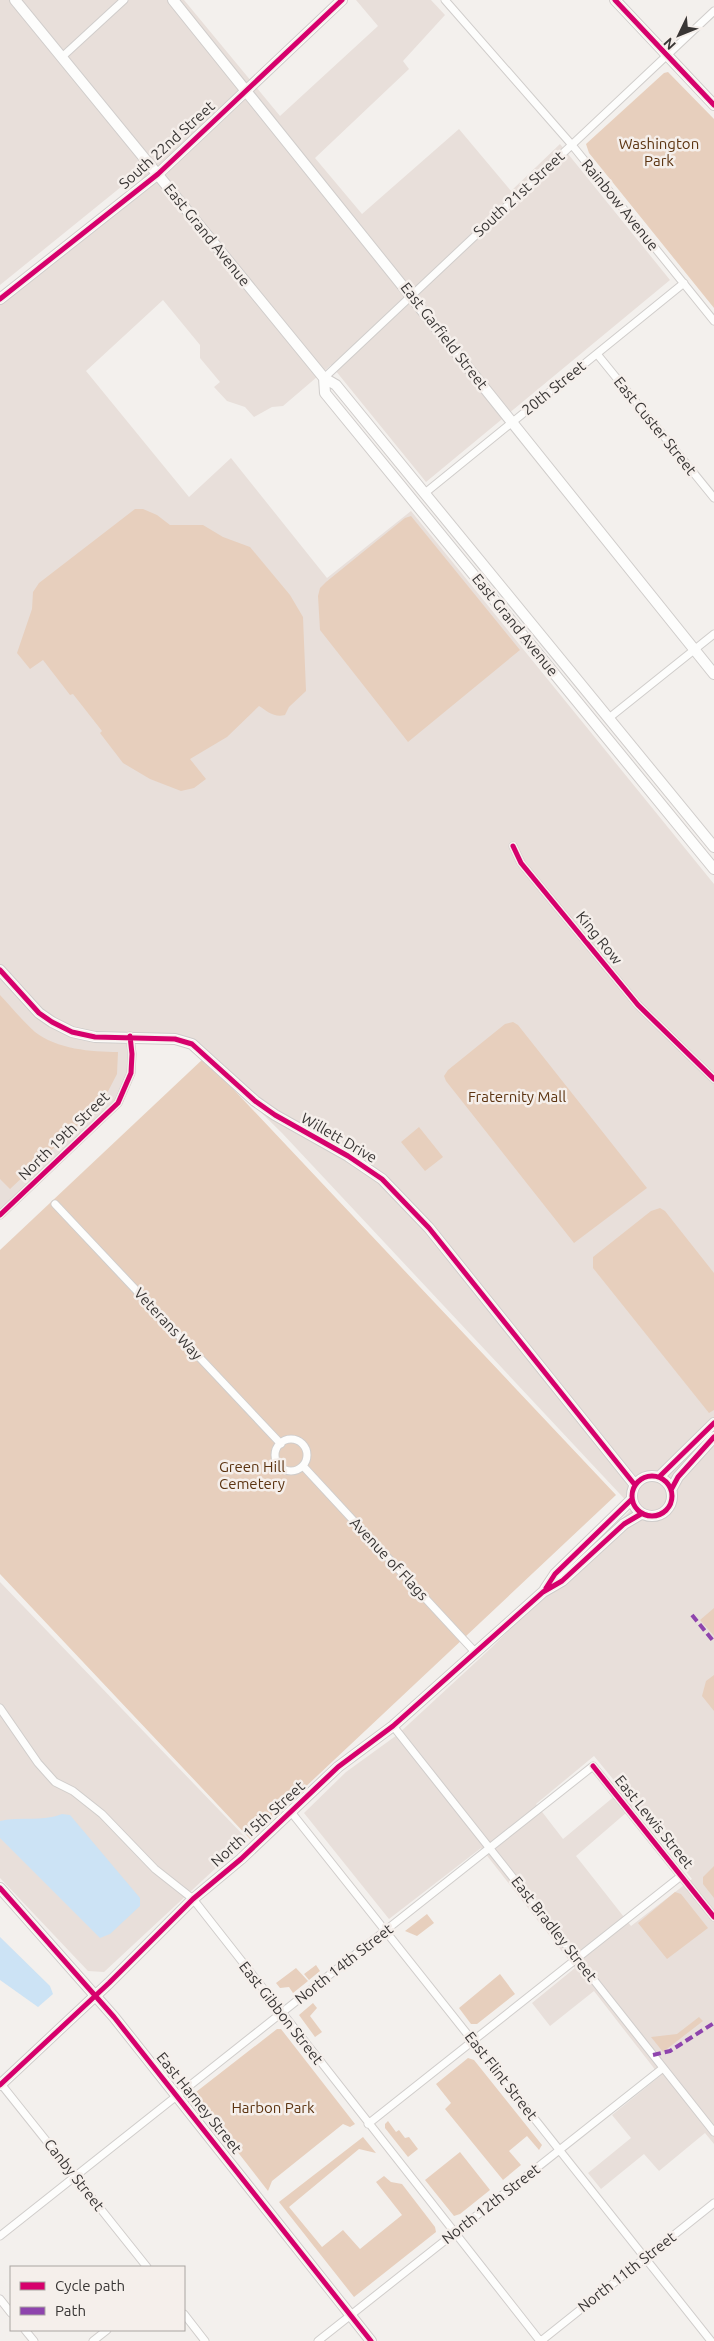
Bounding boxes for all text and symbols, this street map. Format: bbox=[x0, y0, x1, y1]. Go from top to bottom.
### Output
north arrow bbox=[654, 10, 704, 60]
text: N bbox=[660, 35, 679, 53]
street label: South 22nd Street bbox=[115, 97, 218, 192]
park label: Washington Park bbox=[619, 135, 699, 169]
street label: South 21st Street bbox=[470, 147, 568, 240]
street label: Rainbow Avenue bbox=[578, 156, 662, 254]
street label: East Grand Avenue bbox=[161, 180, 254, 289]
street label: East Garfield Street bbox=[397, 279, 491, 393]
street label: 20th Street bbox=[519, 357, 589, 418]
street label: East Custer Street bbox=[611, 373, 700, 478]
street label: East Grand Avenue bbox=[469, 570, 562, 679]
street label: King Row bbox=[573, 908, 626, 968]
street label: North 19th Street bbox=[15, 1088, 113, 1183]
park label: Fraternity Mall bbox=[468, 1088, 566, 1105]
street label: Willett Drive bbox=[298, 1109, 380, 1166]
street label: Veterans Way bbox=[131, 1284, 206, 1363]
park label: Green Hill Cemetery bbox=[219, 1458, 285, 1492]
street label: Avenue of Flags bbox=[347, 1514, 432, 1603]
street label: East Lewis Street bbox=[612, 1772, 697, 1872]
street label: North 15th Street bbox=[207, 1777, 308, 1870]
street label: East Bradley Street bbox=[508, 1873, 601, 1985]
street label: North 14th Street bbox=[291, 1920, 396, 2007]
street label: East Gibbon Street bbox=[236, 1958, 327, 2068]
street label: East Flint Street bbox=[462, 2028, 541, 2123]
street label: East Harney Street bbox=[153, 2049, 245, 2157]
park label: Harbon Park bbox=[231, 2099, 315, 2116]
street label: Canby Street bbox=[41, 2135, 108, 2214]
street label: North 12th Street bbox=[438, 2160, 543, 2247]
street label: North 11th Street bbox=[574, 2228, 679, 2315]
legend bbox=[10, 2266, 185, 2331]
text: Cycle path bbox=[55, 2277, 125, 2294]
text: Path bbox=[55, 2302, 86, 2319]

